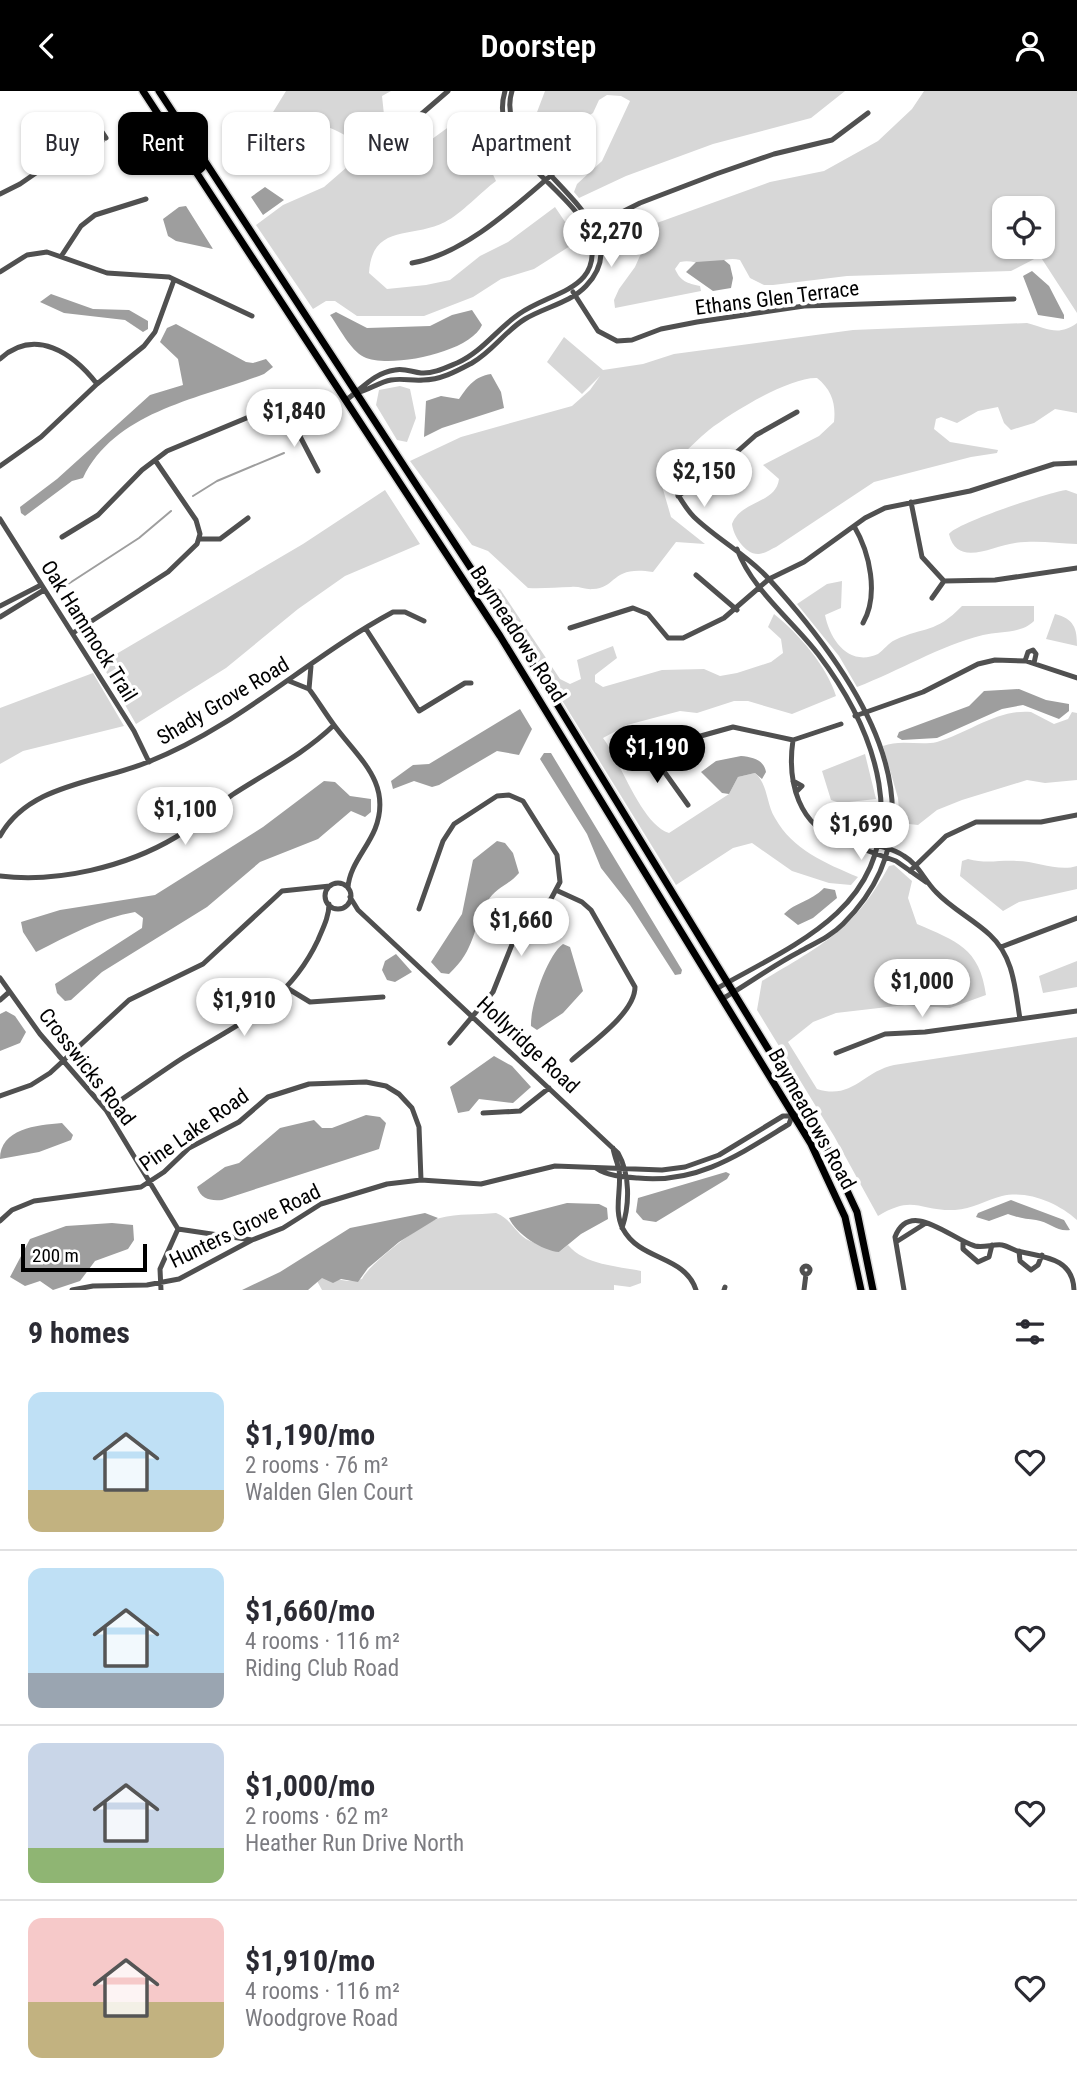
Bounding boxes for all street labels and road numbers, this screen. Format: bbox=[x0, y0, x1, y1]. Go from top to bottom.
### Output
street label: Ethans Glen Terrace bbox=[694, 276, 860, 320]
street label: Oak Hammock Trail bbox=[36, 556, 142, 706]
street label: Baymeadows Road bbox=[465, 562, 571, 706]
street label: Shady Grove Road bbox=[153, 652, 293, 750]
street label: Hollyridge Road bbox=[472, 992, 584, 1098]
street label: Crosswicks Road bbox=[34, 1004, 140, 1130]
street label: Baymeadows Road bbox=[763, 1045, 861, 1193]
street label: Pine Lake Road bbox=[135, 1084, 253, 1176]
street label: Hunters Grove Road bbox=[166, 1179, 324, 1273]

